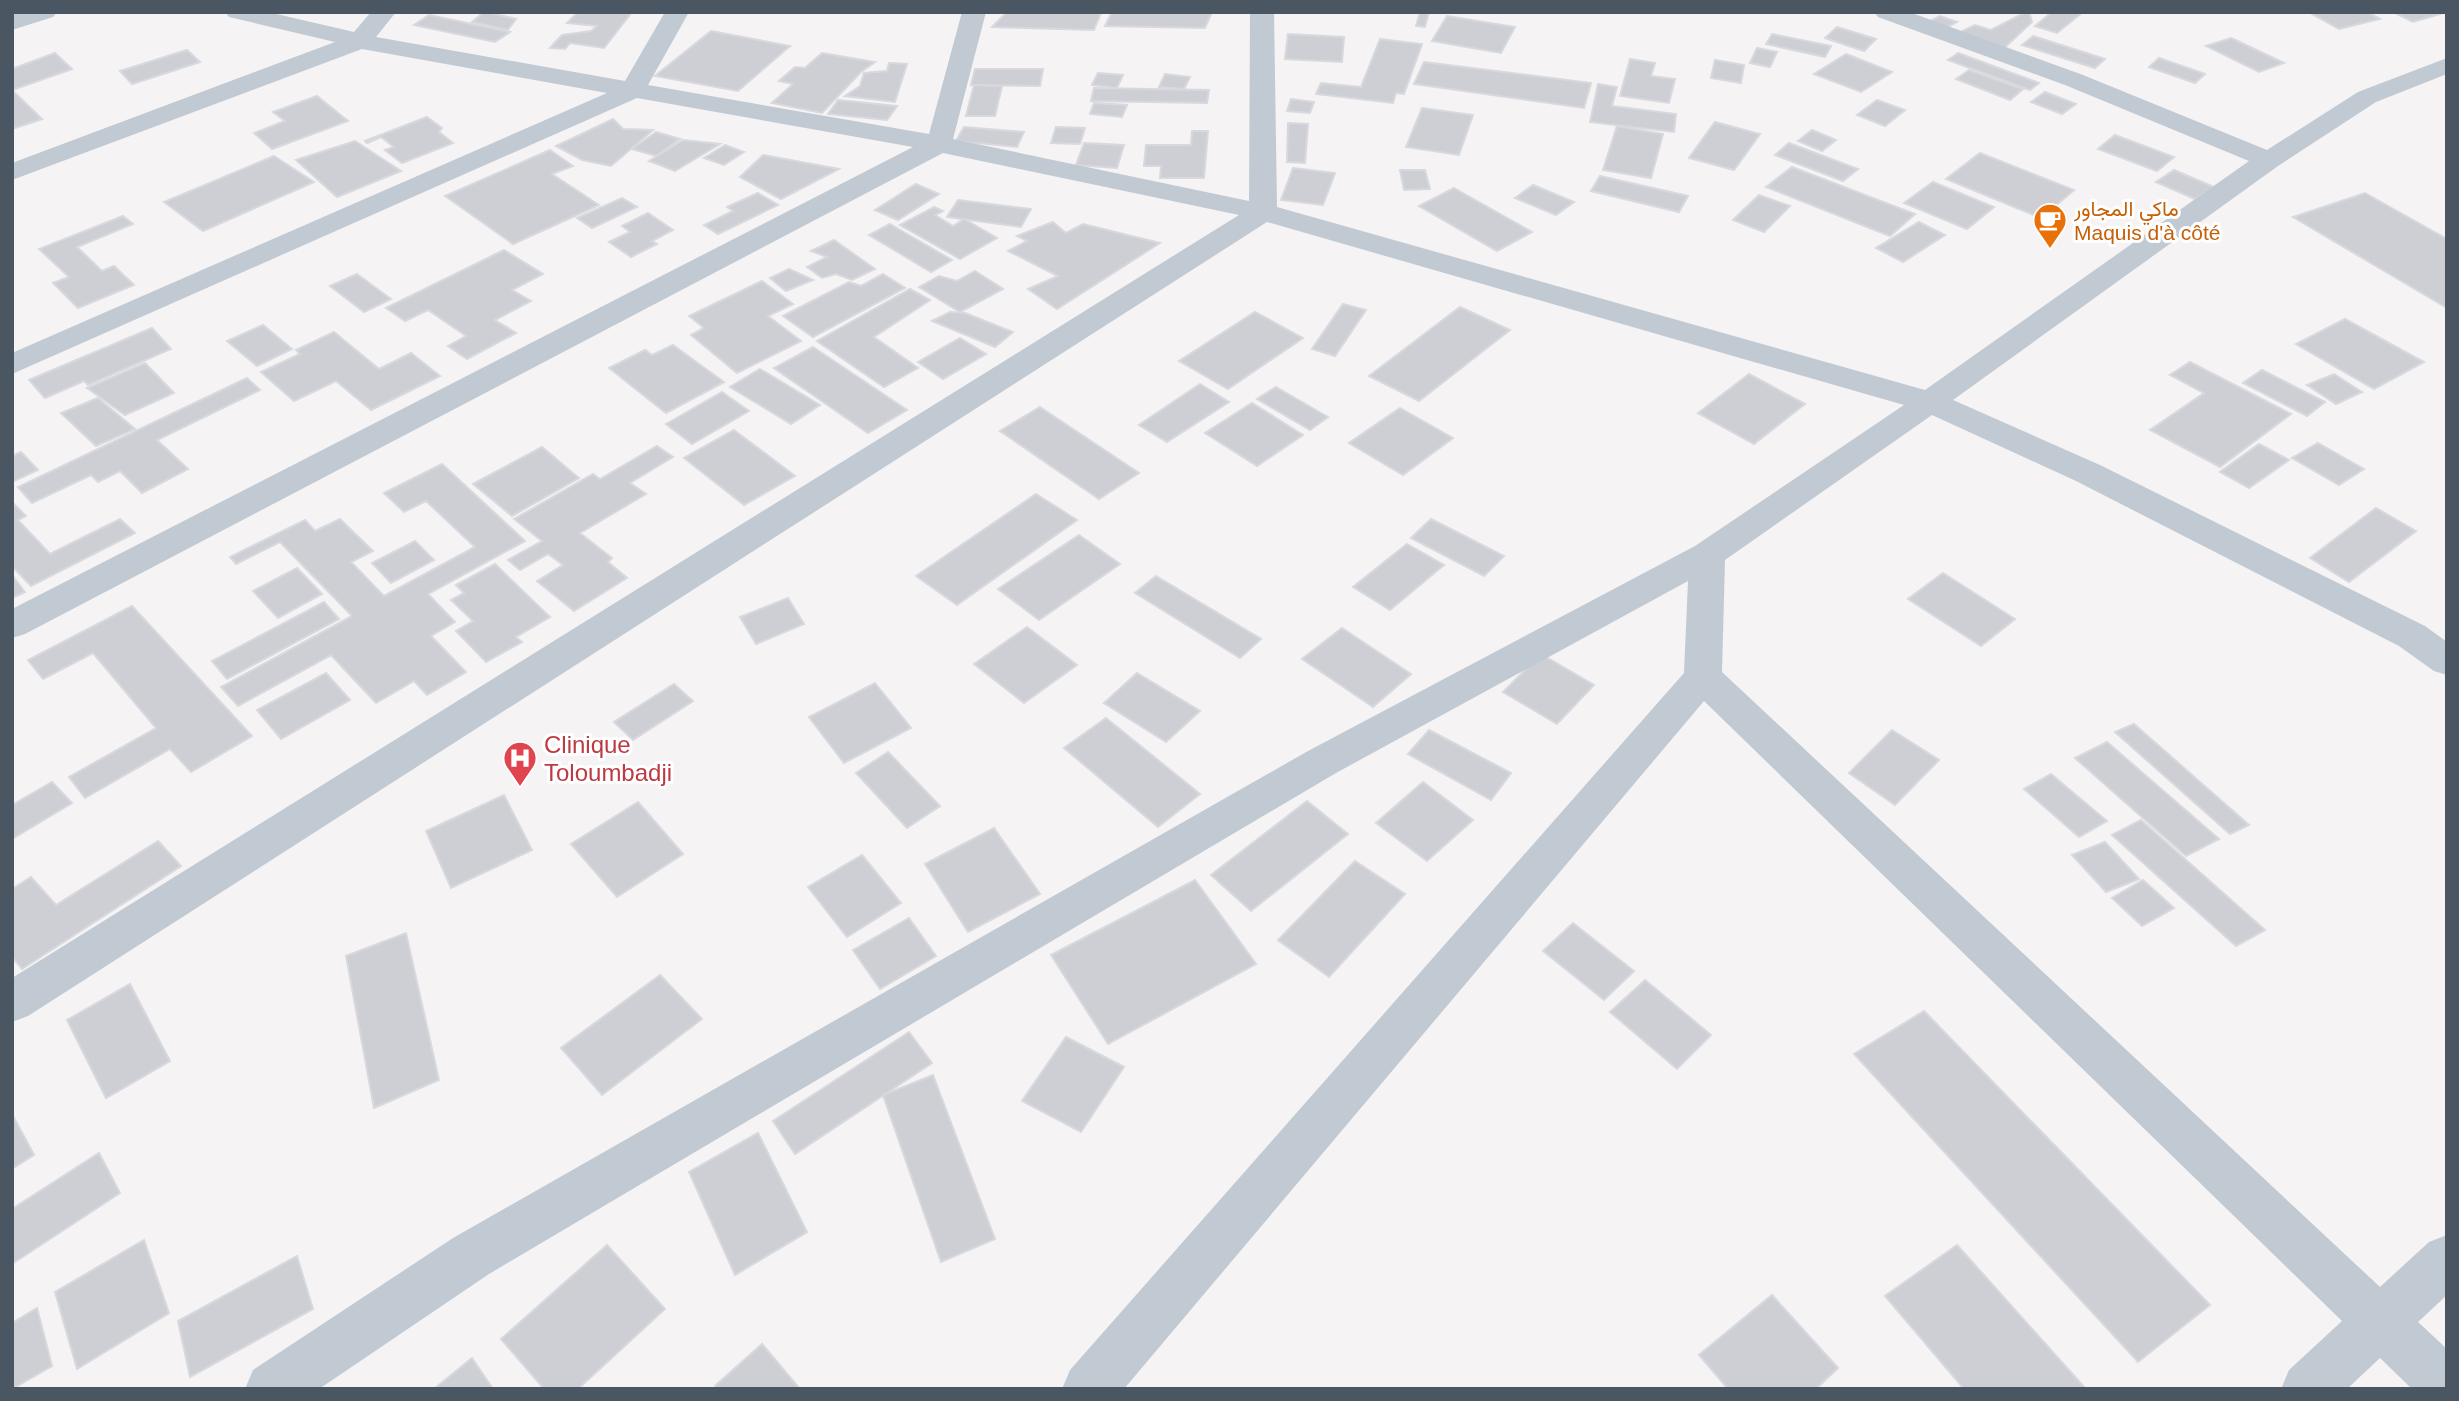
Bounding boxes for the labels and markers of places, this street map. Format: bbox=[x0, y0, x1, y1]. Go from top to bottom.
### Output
place label: ماكي المجاور Maquis d'à côté bbox=[2073, 197, 2220, 244]
cafe icon: ماكي المجاور Maquis d'à côté bbox=[2031, 201, 2069, 250]
place label: Clinique Toloumbadji bbox=[544, 731, 672, 786]
hospital icon: Clinique Toloumbadji bbox=[501, 739, 539, 788]

